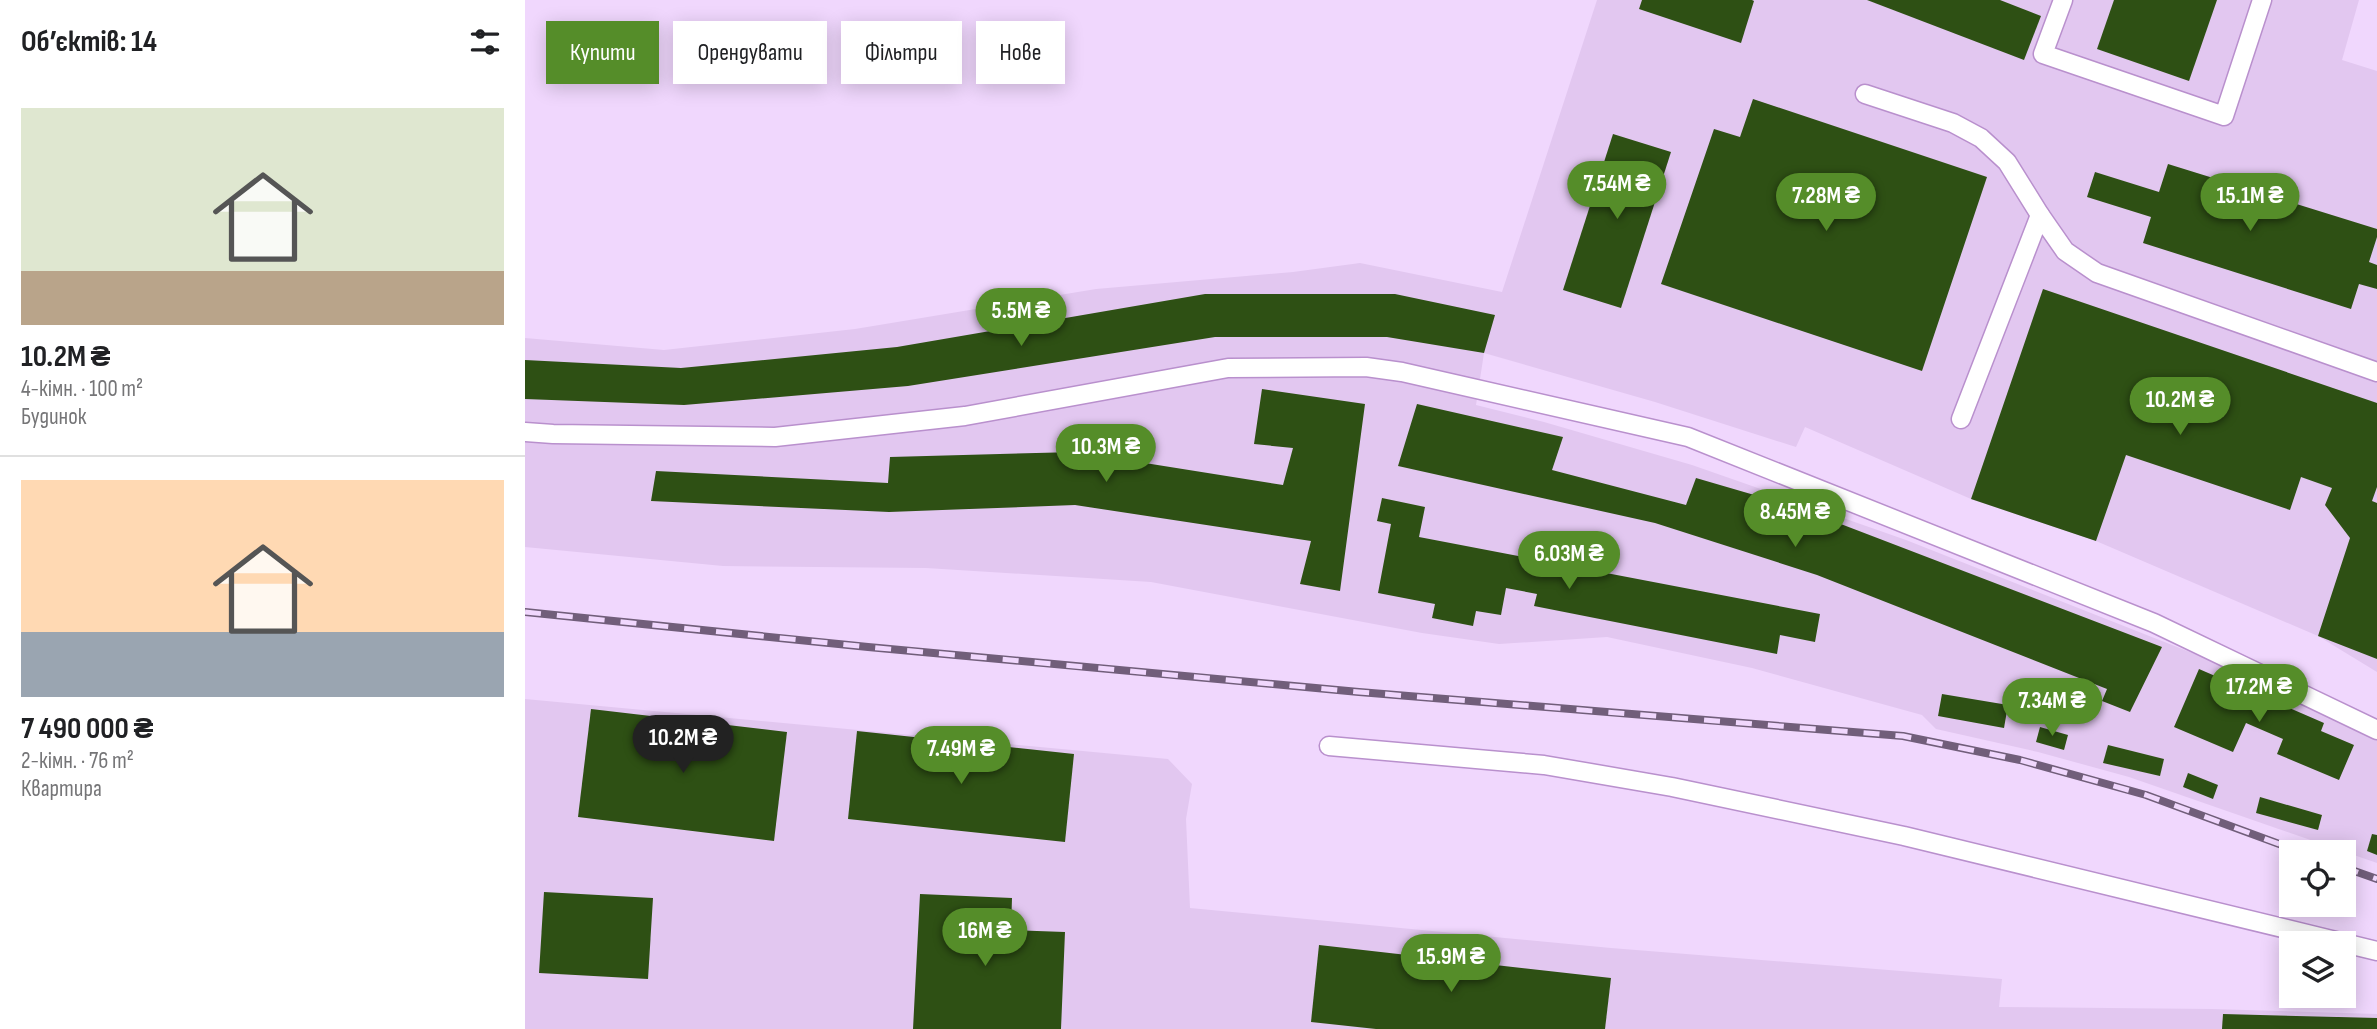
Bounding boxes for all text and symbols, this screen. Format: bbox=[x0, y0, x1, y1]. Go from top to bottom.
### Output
chip: Купити bbox=[546, 21, 659, 84]
chip: Орендувати bbox=[673, 21, 827, 84]
chip: Фільтри bbox=[841, 21, 962, 84]
chip: Нове bbox=[976, 21, 1065, 84]
icon: filters bbox=[466, 23, 504, 61]
text: Об’єктів: 14 bbox=[21, 24, 157, 60]
icon: home bbox=[200, 154, 326, 280]
pin: 7.54M ₴ bbox=[1552, 162, 1682, 221]
text: 7.54M ₴ bbox=[1583, 170, 1651, 198]
pin: 7.28M ₴ bbox=[1761, 174, 1891, 233]
pin: 15.1M ₴ bbox=[2185, 174, 2315, 233]
text: 7.28M ₴ bbox=[1792, 182, 1860, 210]
text: 15.1M ₴ bbox=[2216, 182, 2284, 210]
pin: 5.5M ₴ bbox=[964, 288, 1078, 348]
text: 5.5M ₴ bbox=[992, 297, 1050, 325]
text: 10.2M ₴ bbox=[21, 339, 111, 375]
text: 4-кімн. · 100 m² bbox=[21, 375, 143, 403]
pin: 10.2M ₴ bbox=[2115, 378, 2245, 437]
text: 10.2M ₴ bbox=[2146, 386, 2214, 414]
text: Будинок bbox=[21, 403, 86, 431]
pin: 10.3M ₴ bbox=[1041, 424, 1171, 484]
text: 10.3M ₴ bbox=[1072, 433, 1140, 461]
pin: 8.45M ₴ bbox=[1730, 490, 1860, 549]
text: 8.45M ₴ bbox=[1760, 498, 1830, 526]
icon: home bbox=[200, 526, 326, 652]
pin: 6.03M ₴ bbox=[1504, 532, 1634, 591]
text: 6.03M ₴ bbox=[1534, 540, 1604, 568]
pin: 17.2M ₴ bbox=[2194, 664, 2324, 724]
text: 17.2M ₴ bbox=[2226, 673, 2292, 701]
pin: 7.34M ₴ bbox=[1987, 678, 2117, 738]
text: 7.34M ₴ bbox=[2018, 687, 2086, 715]
text: 7 490 000 ₴ bbox=[21, 711, 153, 747]
pin: 10.2M ₴ bbox=[618, 716, 748, 775]
text: 10.2M ₴ bbox=[649, 724, 717, 752]
pin: 7.49M ₴ bbox=[896, 726, 1026, 786]
text: 7.49M ₴ bbox=[927, 735, 995, 763]
text: 2-кімн. · 76 m² bbox=[21, 747, 134, 775]
text: Квартира bbox=[21, 775, 102, 803]
map controls bbox=[2279, 840, 2356, 1008]
button: locate bbox=[2279, 840, 2356, 917]
pin: 16M ₴ bbox=[936, 908, 1034, 968]
text: 16M ₴ bbox=[958, 917, 1012, 945]
button: layers bbox=[2279, 931, 2356, 1008]
pin: 15.9M ₴ bbox=[1386, 934, 1516, 994]
text: 15.9M ₴ bbox=[1417, 943, 1485, 971]

